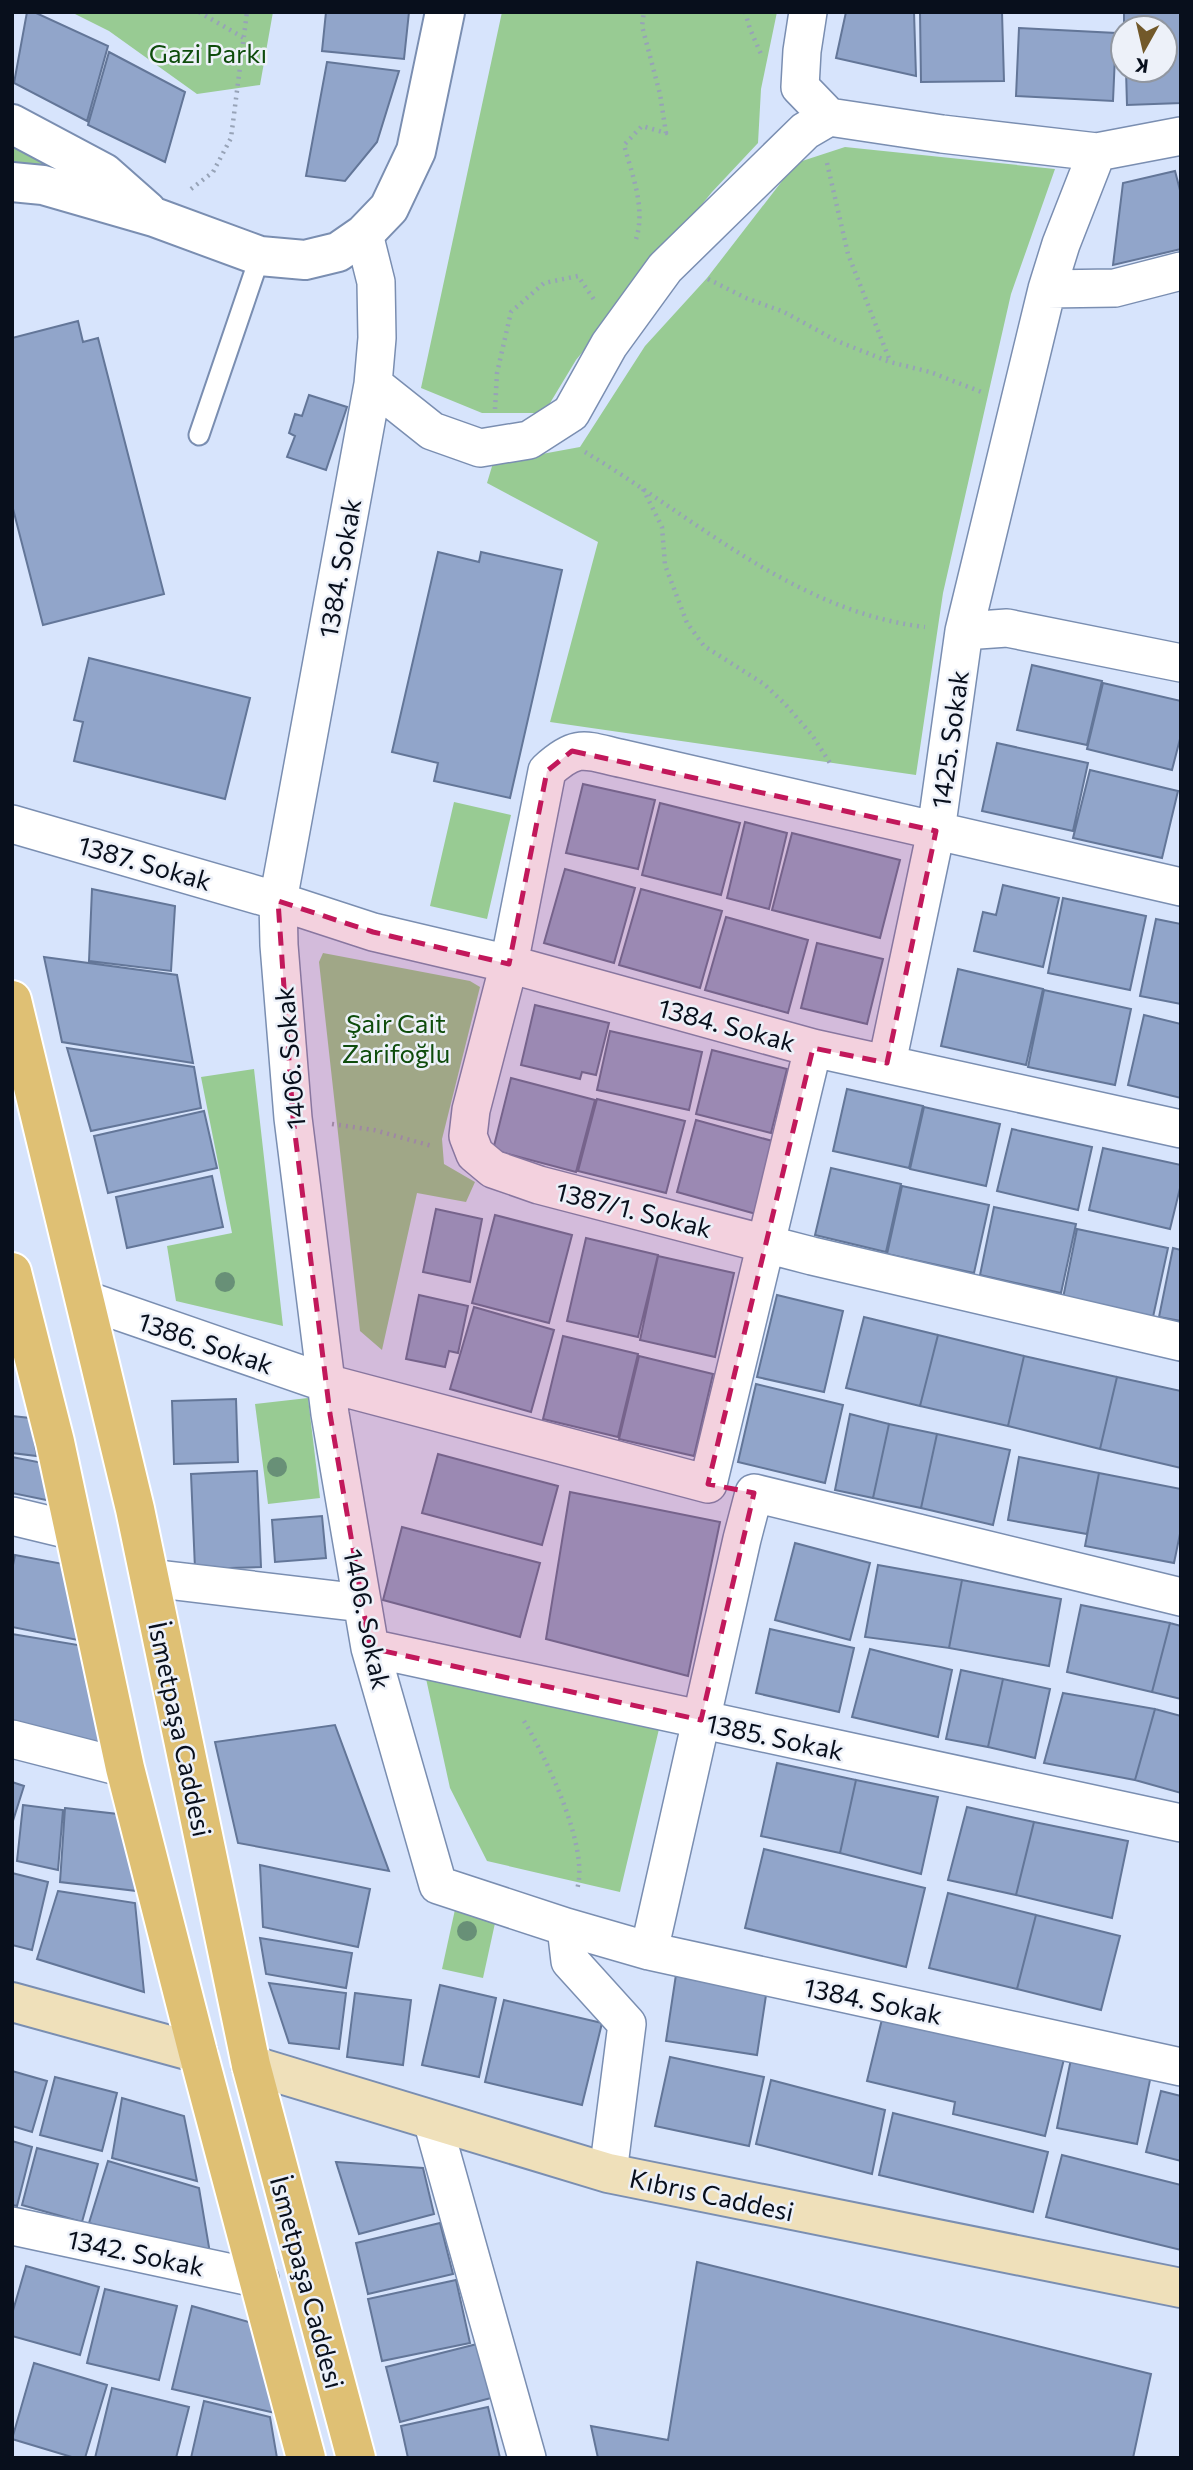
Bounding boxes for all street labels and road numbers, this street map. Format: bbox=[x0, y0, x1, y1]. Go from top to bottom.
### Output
street label: 1384. Sokak bbox=[312, 496, 366, 640]
street label: 1425. Sokak bbox=[924, 668, 974, 810]
street label: 1387. Sokak bbox=[75, 828, 215, 896]
street label: 1406. Sokak bbox=[267, 986, 311, 1130]
street label: 1384. Sokak bbox=[655, 991, 799, 1057]
street label: 1387/1. Sokak bbox=[553, 1175, 715, 1243]
street label: 1386. Sokak bbox=[134, 1304, 278, 1380]
street label: 1406. Sokak bbox=[338, 1546, 398, 1692]
street label: İsmetpaşa Caddesi bbox=[143, 1619, 219, 1839]
street label: 1385. Sokak bbox=[703, 1706, 847, 1766]
street label: 1384. Sokak bbox=[801, 1970, 945, 2030]
street label: Kıbrıs Caddesi bbox=[627, 2161, 797, 2227]
street label: İsmetpaşa Caddesi bbox=[265, 2172, 351, 2392]
street label: 1342. Sokak bbox=[65, 2222, 207, 2282]

